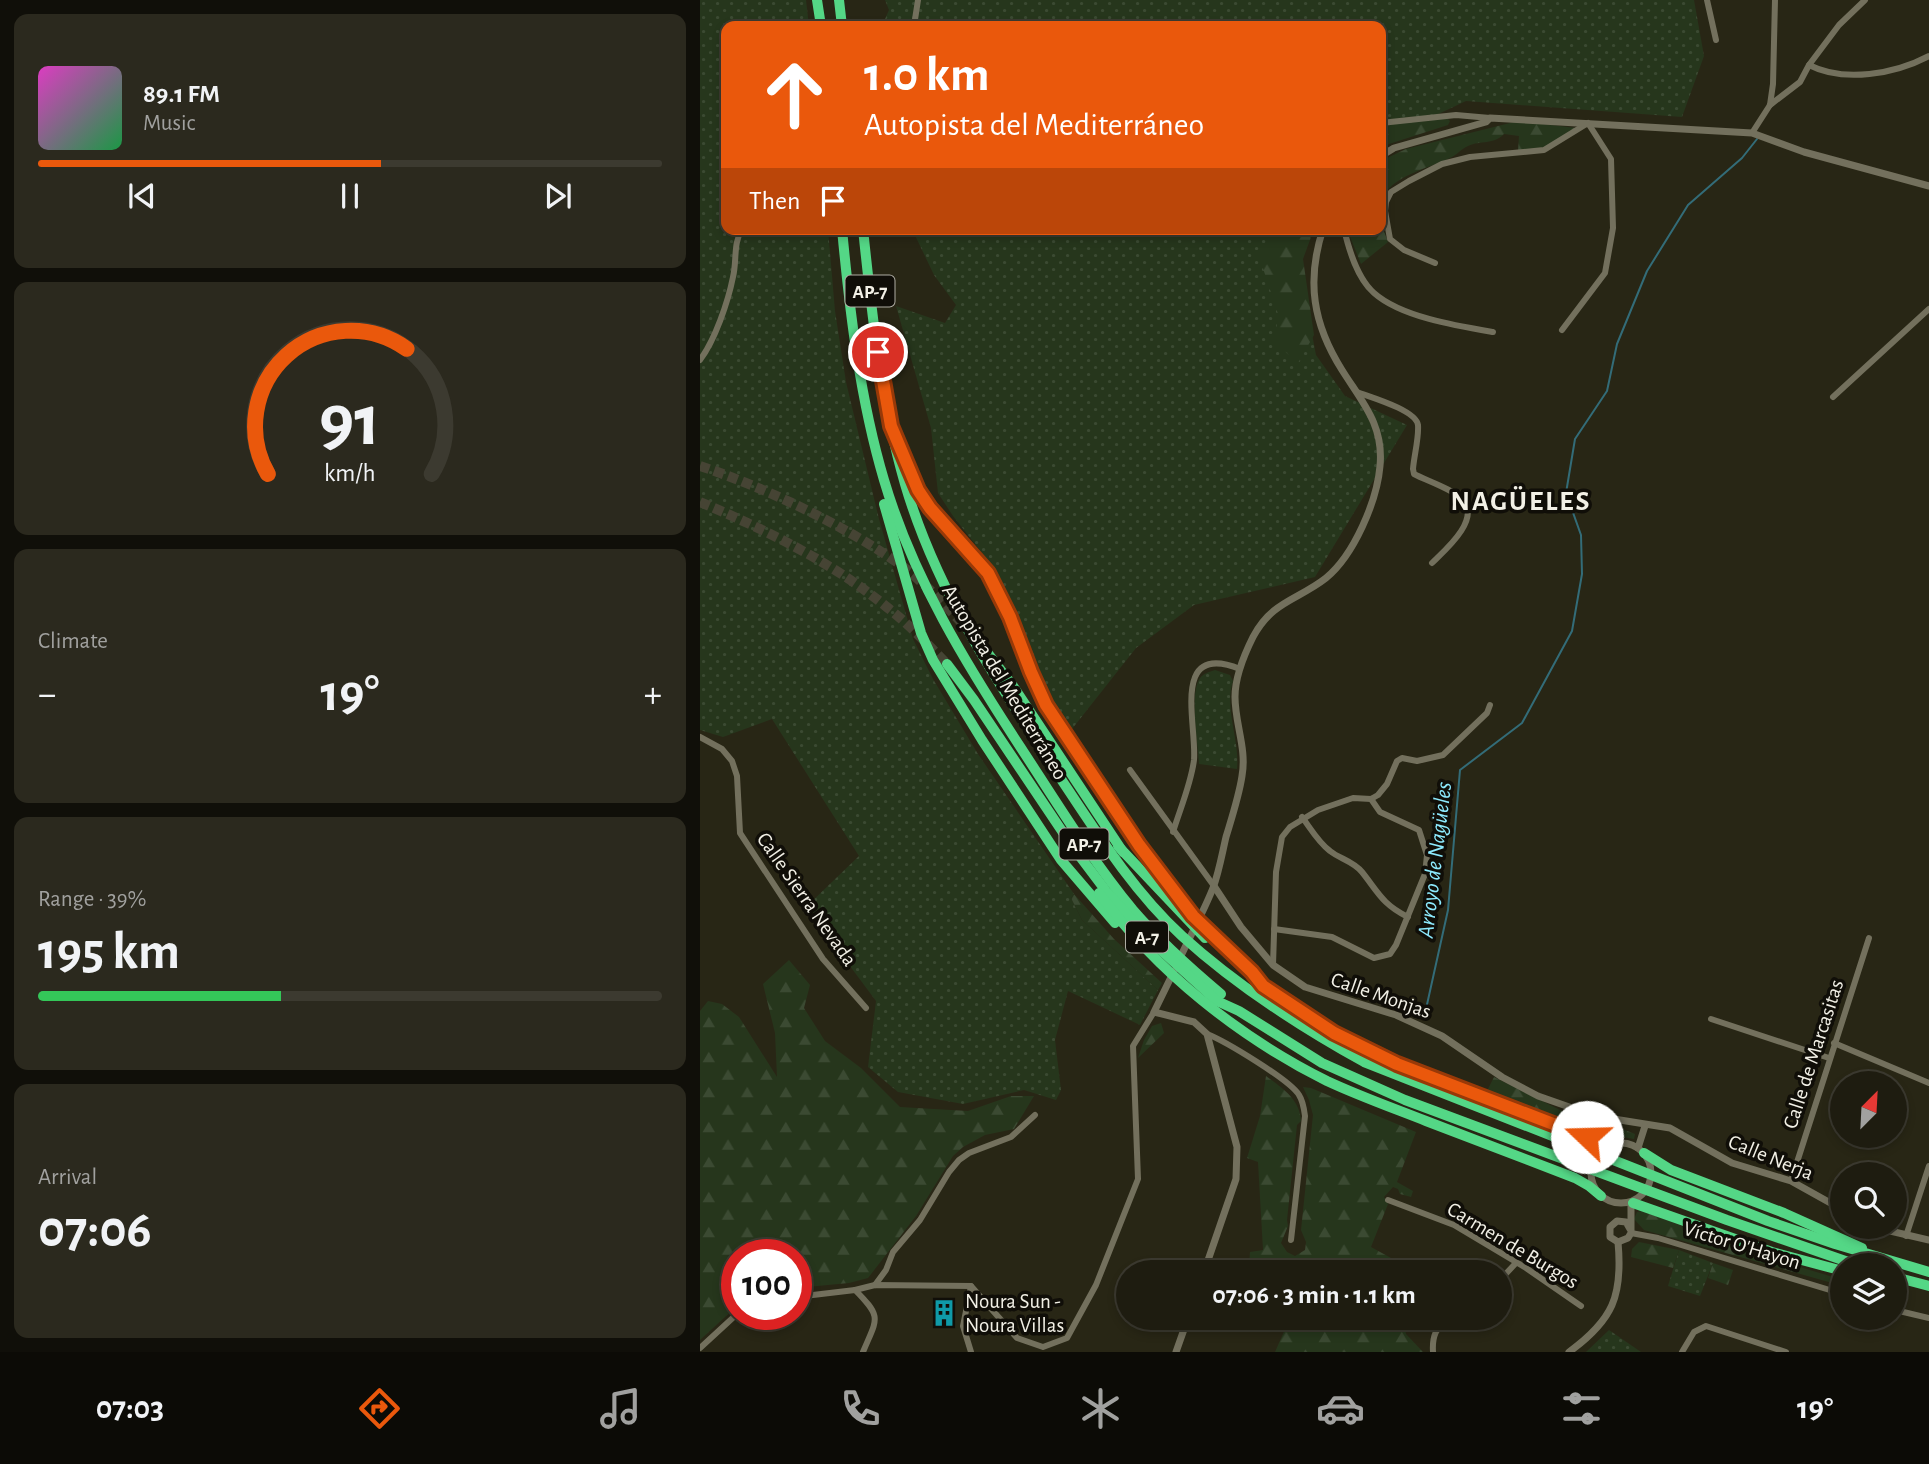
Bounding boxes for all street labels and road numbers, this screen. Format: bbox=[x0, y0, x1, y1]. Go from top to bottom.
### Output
road number: AP-7 bbox=[846, 276, 894, 306]
street label: Autopista del Mediterráneo bbox=[938, 581, 1071, 783]
road number: AP-7 bbox=[1060, 828, 1108, 860]
street label: Calle Sierra Nevada bbox=[753, 829, 861, 970]
road number: A-7 bbox=[1126, 922, 1168, 953]
street label: Calle Monjas bbox=[1328, 969, 1434, 1022]
street label: Calle de Marcasitas bbox=[1779, 977, 1847, 1131]
street label: Calle Nerja bbox=[1725, 1131, 1817, 1184]
street label: Carmen de Burgos bbox=[1444, 1198, 1582, 1293]
street label: Víctor O'Hayon bbox=[1681, 1218, 1803, 1273]

